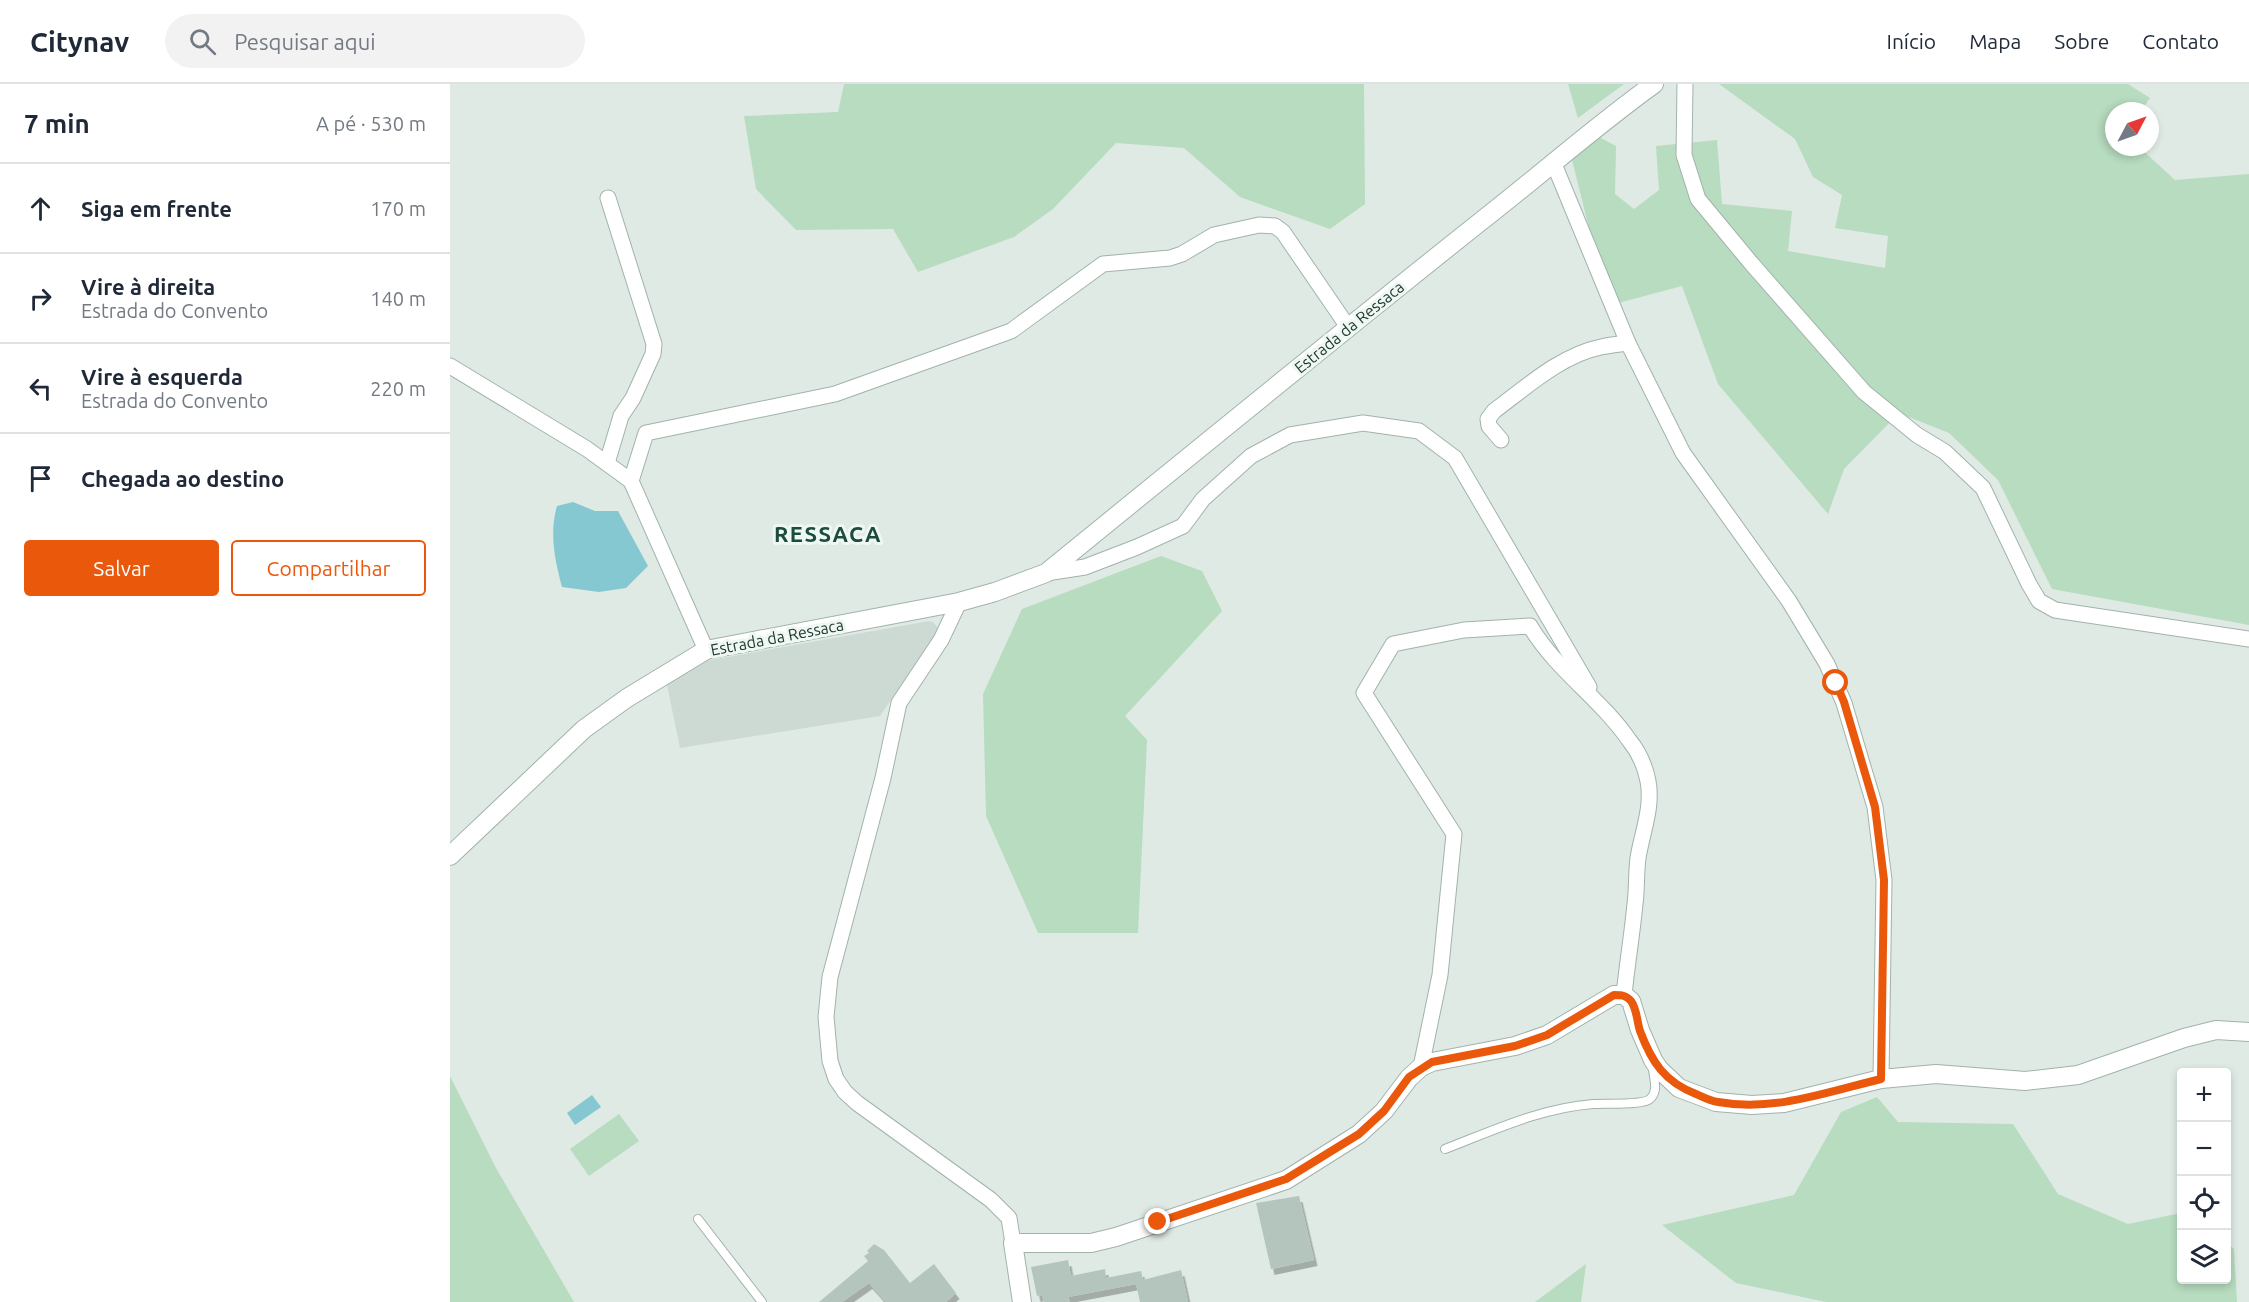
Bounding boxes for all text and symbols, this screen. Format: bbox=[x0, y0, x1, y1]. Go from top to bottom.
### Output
search box bbox=[165, 14, 585, 68]
icon: search bbox=[186, 25, 219, 58]
text: Citynav bbox=[30, 26, 129, 57]
text: Pesquisar aqui bbox=[234, 29, 376, 54]
text: Início bbox=[1887, 29, 1936, 53]
text: Mapa bbox=[1969, 29, 2021, 53]
text: Sobre bbox=[2054, 29, 2109, 53]
text: Contato bbox=[2142, 29, 2219, 53]
north arrow bbox=[2105, 102, 2159, 156]
text: 7 min bbox=[24, 109, 90, 138]
text: A pé · 530 m bbox=[316, 112, 426, 135]
icon: ahead bbox=[24, 192, 57, 225]
text: Siga em frente bbox=[81, 196, 232, 221]
text: 170 m bbox=[370, 197, 426, 220]
text: Vire à direita bbox=[81, 274, 215, 299]
street label: Estrada da Ressaca bbox=[1291, 277, 1407, 377]
icon: right bbox=[24, 282, 57, 315]
text: 140 m bbox=[370, 287, 426, 310]
text: Estrada do Convento bbox=[81, 299, 268, 322]
text: Vire à esquerda bbox=[81, 364, 243, 389]
icon: left bbox=[24, 372, 57, 405]
text: 220 m bbox=[370, 377, 426, 400]
text: Estrada do Convento bbox=[81, 389, 268, 412]
icon: arrive bbox=[24, 462, 57, 495]
text: Chegada ao destino bbox=[81, 466, 284, 491]
district label: RESSACA bbox=[774, 521, 882, 546]
button: Salvar bbox=[24, 540, 219, 596]
button: Compartilhar bbox=[231, 540, 426, 596]
street label: Estrada da Ressaca bbox=[709, 615, 845, 659]
route start bbox=[1822, 669, 1848, 695]
map controls bbox=[2177, 1068, 2231, 1284]
button: + bbox=[2177, 1068, 2231, 1122]
button: − bbox=[2177, 1122, 2231, 1176]
button: locate bbox=[2177, 1176, 2231, 1230]
route end bbox=[1144, 1208, 1170, 1234]
button: layers bbox=[2177, 1230, 2231, 1284]

